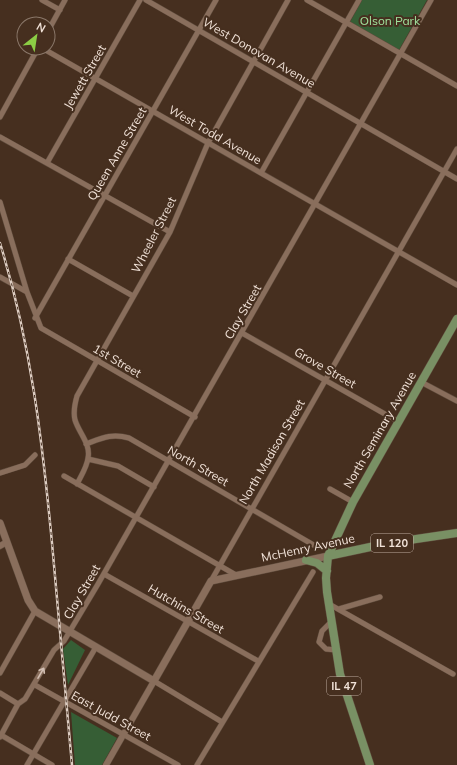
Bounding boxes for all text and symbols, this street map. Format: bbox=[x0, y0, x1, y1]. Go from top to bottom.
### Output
park label: Olson Park bbox=[360, 13, 421, 28]
street label: West Donovan Avenue bbox=[200, 14, 318, 91]
north arrow bbox=[16, 16, 56, 56]
text: N bbox=[34, 19, 48, 35]
street label: Jewett Street bbox=[60, 42, 109, 112]
street label: West Todd Avenue bbox=[166, 102, 264, 167]
street label: Queen Anne Street bbox=[84, 104, 149, 203]
street label: Wheeler Street bbox=[128, 194, 179, 275]
street label: Clay Street bbox=[221, 282, 264, 342]
street label: 1st Street bbox=[90, 341, 144, 380]
street label: Grove Street bbox=[292, 344, 359, 391]
street label: North Seminary Avenue bbox=[340, 369, 419, 491]
street label: North Madison Street bbox=[235, 397, 308, 507]
street label: North Street bbox=[165, 442, 231, 489]
street label: McHenry Avenue bbox=[260, 530, 356, 565]
road number: IL 120 bbox=[371, 534, 413, 552]
street label: Clay Street bbox=[60, 562, 103, 622]
street label: Hutchins Street bbox=[146, 581, 227, 636]
one-way arrow bbox=[38, 667, 46, 679]
road number: IL 47 bbox=[327, 677, 361, 695]
street label: East Judd Street bbox=[69, 687, 154, 744]

